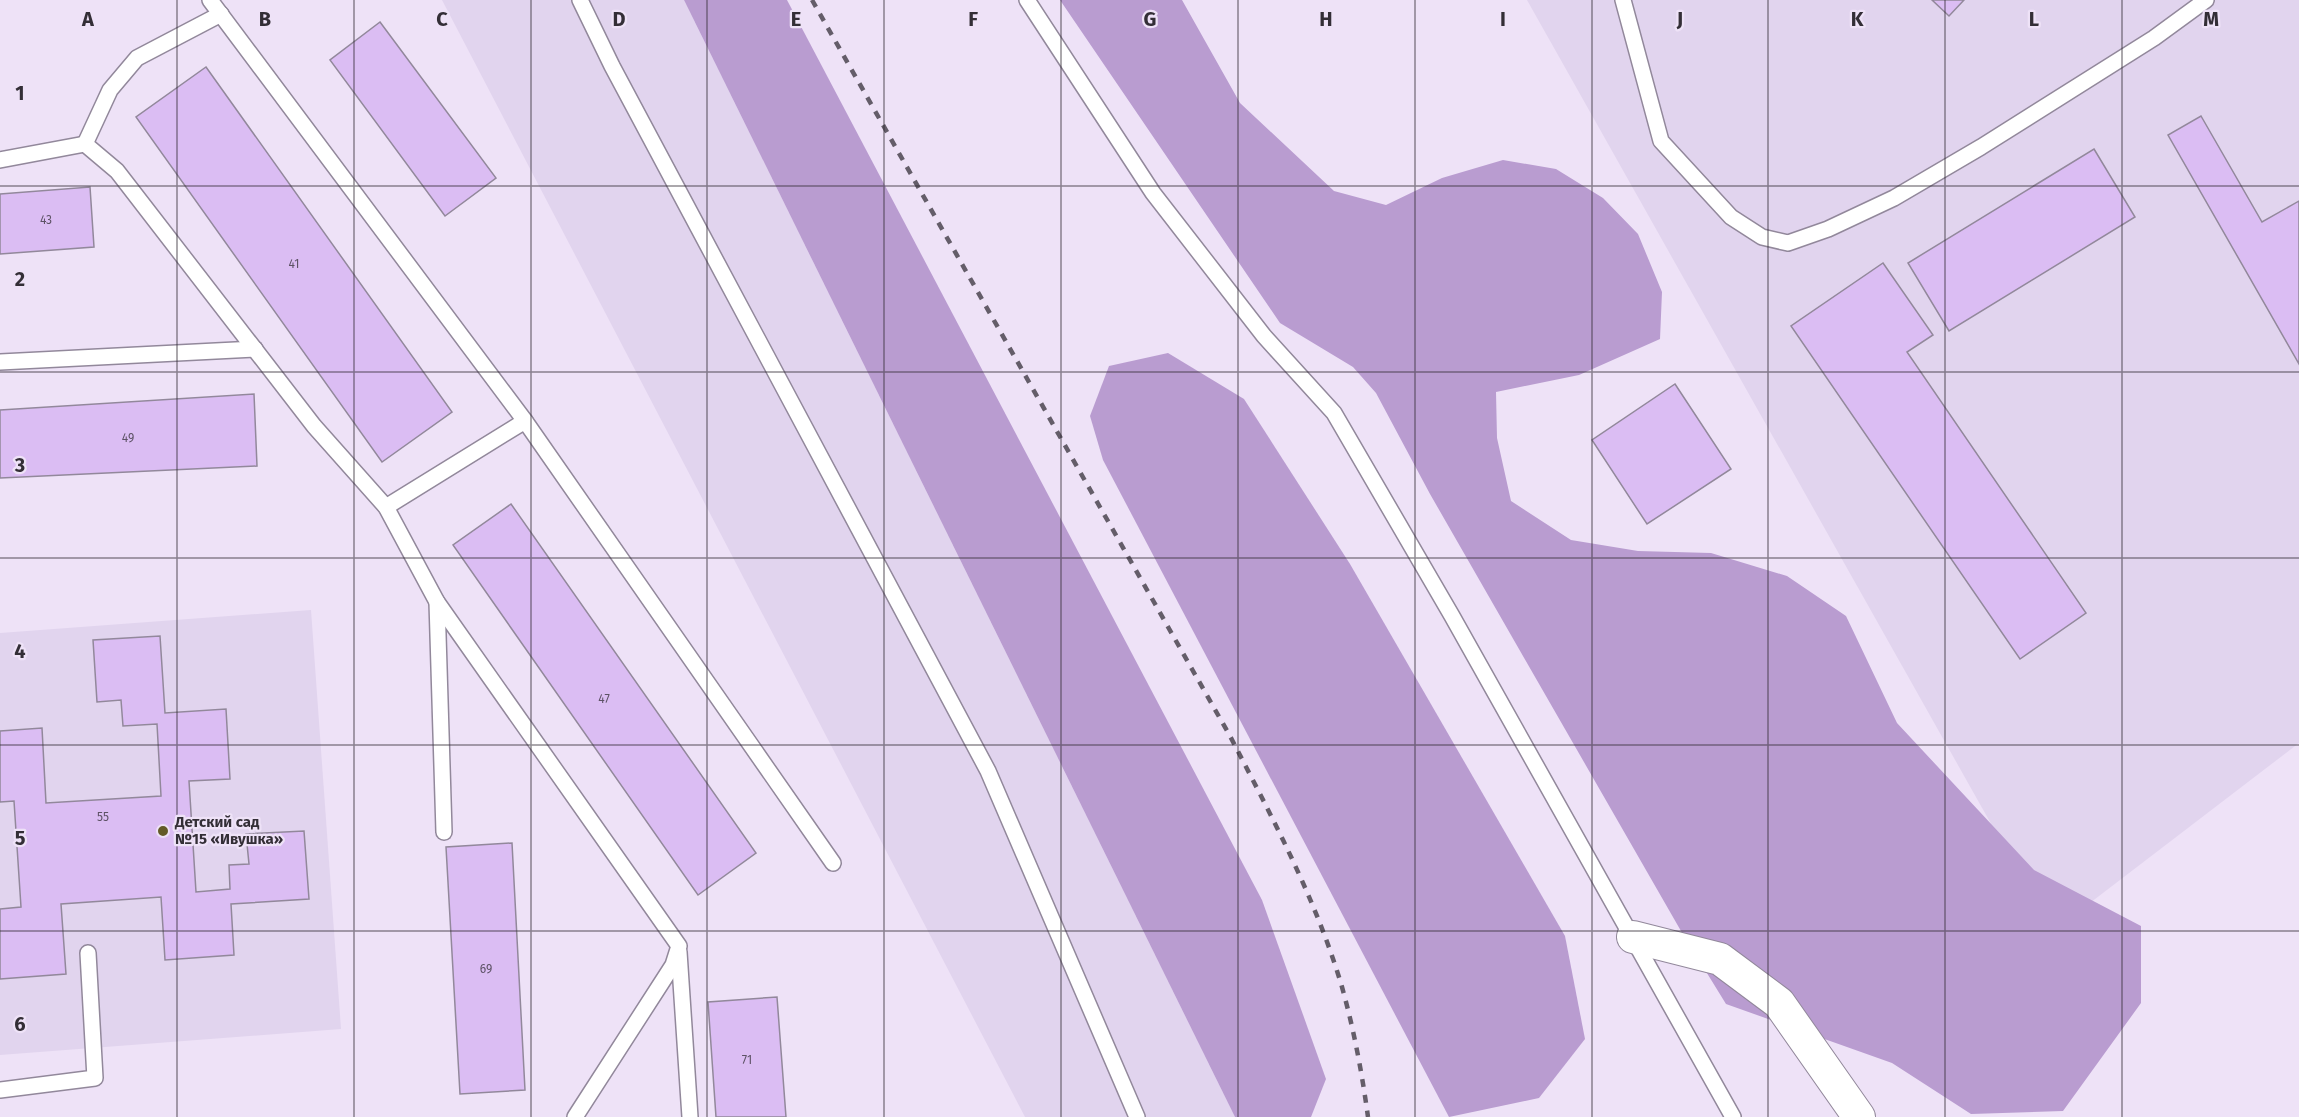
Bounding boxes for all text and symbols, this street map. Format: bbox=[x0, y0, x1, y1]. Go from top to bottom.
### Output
text: A bbox=[81, 7, 95, 31]
text: B bbox=[259, 7, 271, 31]
text: C bbox=[436, 7, 448, 31]
text: D bbox=[612, 7, 626, 31]
text: E bbox=[791, 7, 801, 31]
text: F bbox=[968, 7, 978, 31]
text: G bbox=[1144, 7, 1156, 31]
text: H bbox=[1319, 7, 1333, 31]
text: I bbox=[1500, 7, 1506, 31]
text: J bbox=[1676, 7, 1683, 31]
text: K bbox=[1851, 7, 1864, 31]
text: L bbox=[2029, 7, 2039, 31]
text: M bbox=[2203, 7, 2219, 31]
text: 1 bbox=[15, 81, 25, 105]
house number: 43 bbox=[40, 213, 52, 227]
house number: 41 bbox=[289, 257, 299, 271]
text: 2 bbox=[15, 267, 25, 291]
house number: 49 bbox=[122, 431, 134, 445]
text: 3 bbox=[14, 453, 25, 477]
text: 4 bbox=[14, 639, 26, 663]
house number: 47 bbox=[598, 692, 610, 706]
house number: 55 bbox=[97, 810, 109, 824]
place label: Детский сад №15 «Ивушка» bbox=[174, 813, 283, 848]
marker: Детский сад №15 «Ивушка» bbox=[156, 824, 170, 838]
text: 5 bbox=[15, 826, 26, 850]
house number: 69 bbox=[480, 962, 492, 976]
text: 6 bbox=[14, 1012, 26, 1036]
house number: 71 bbox=[742, 1053, 752, 1067]

